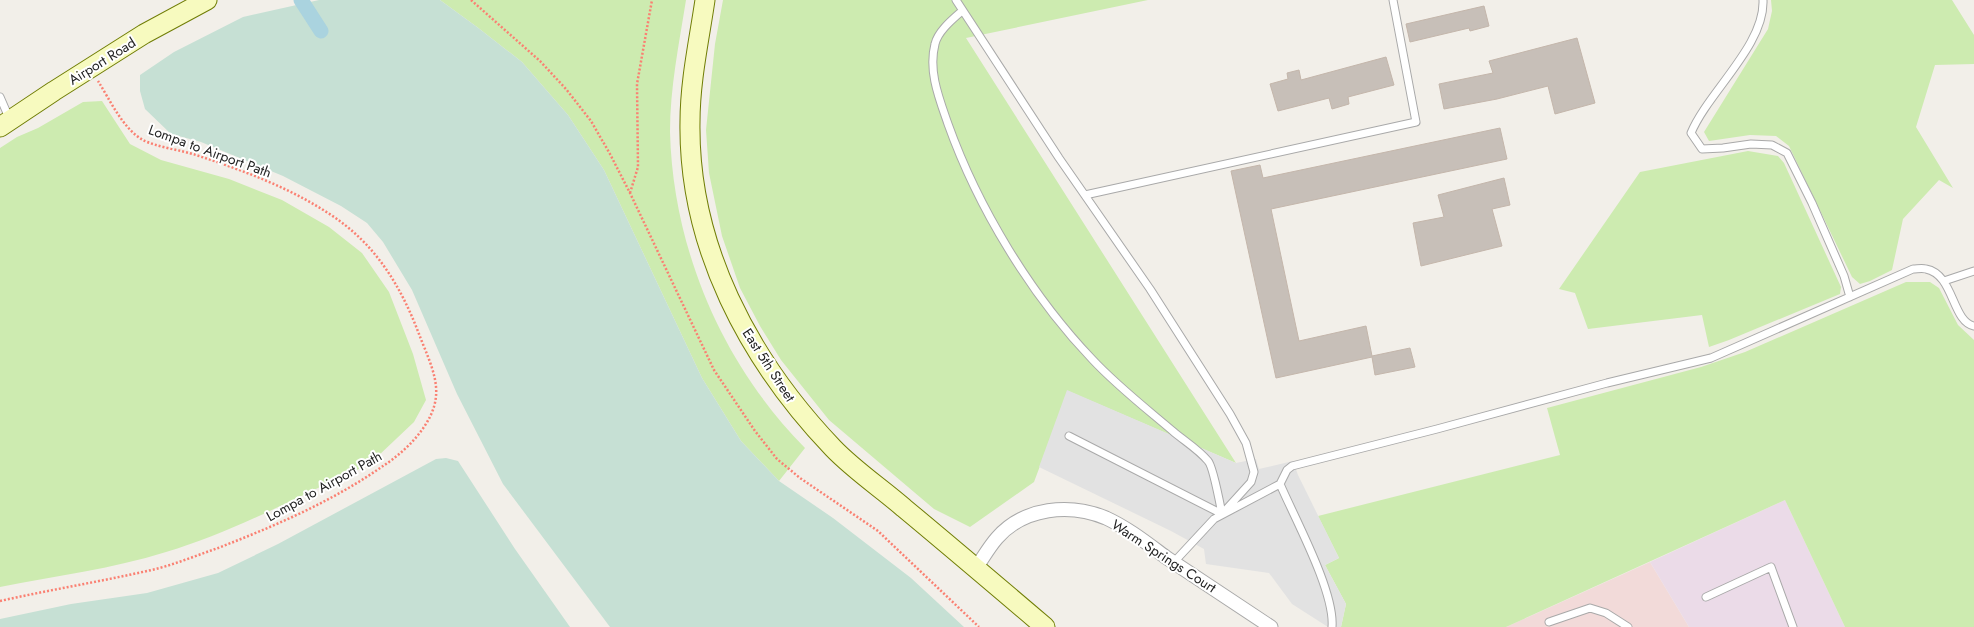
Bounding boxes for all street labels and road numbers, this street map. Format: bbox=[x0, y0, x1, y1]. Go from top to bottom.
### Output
street label: Airport Road bbox=[65, 32, 139, 90]
street label: Lompa to Airport Path bbox=[146, 119, 274, 183]
street label: East 5th Street bbox=[738, 324, 801, 406]
street label: Lompa to Airport Path bbox=[263, 446, 385, 526]
street label: Warm Springs Court bbox=[1108, 515, 1221, 598]

